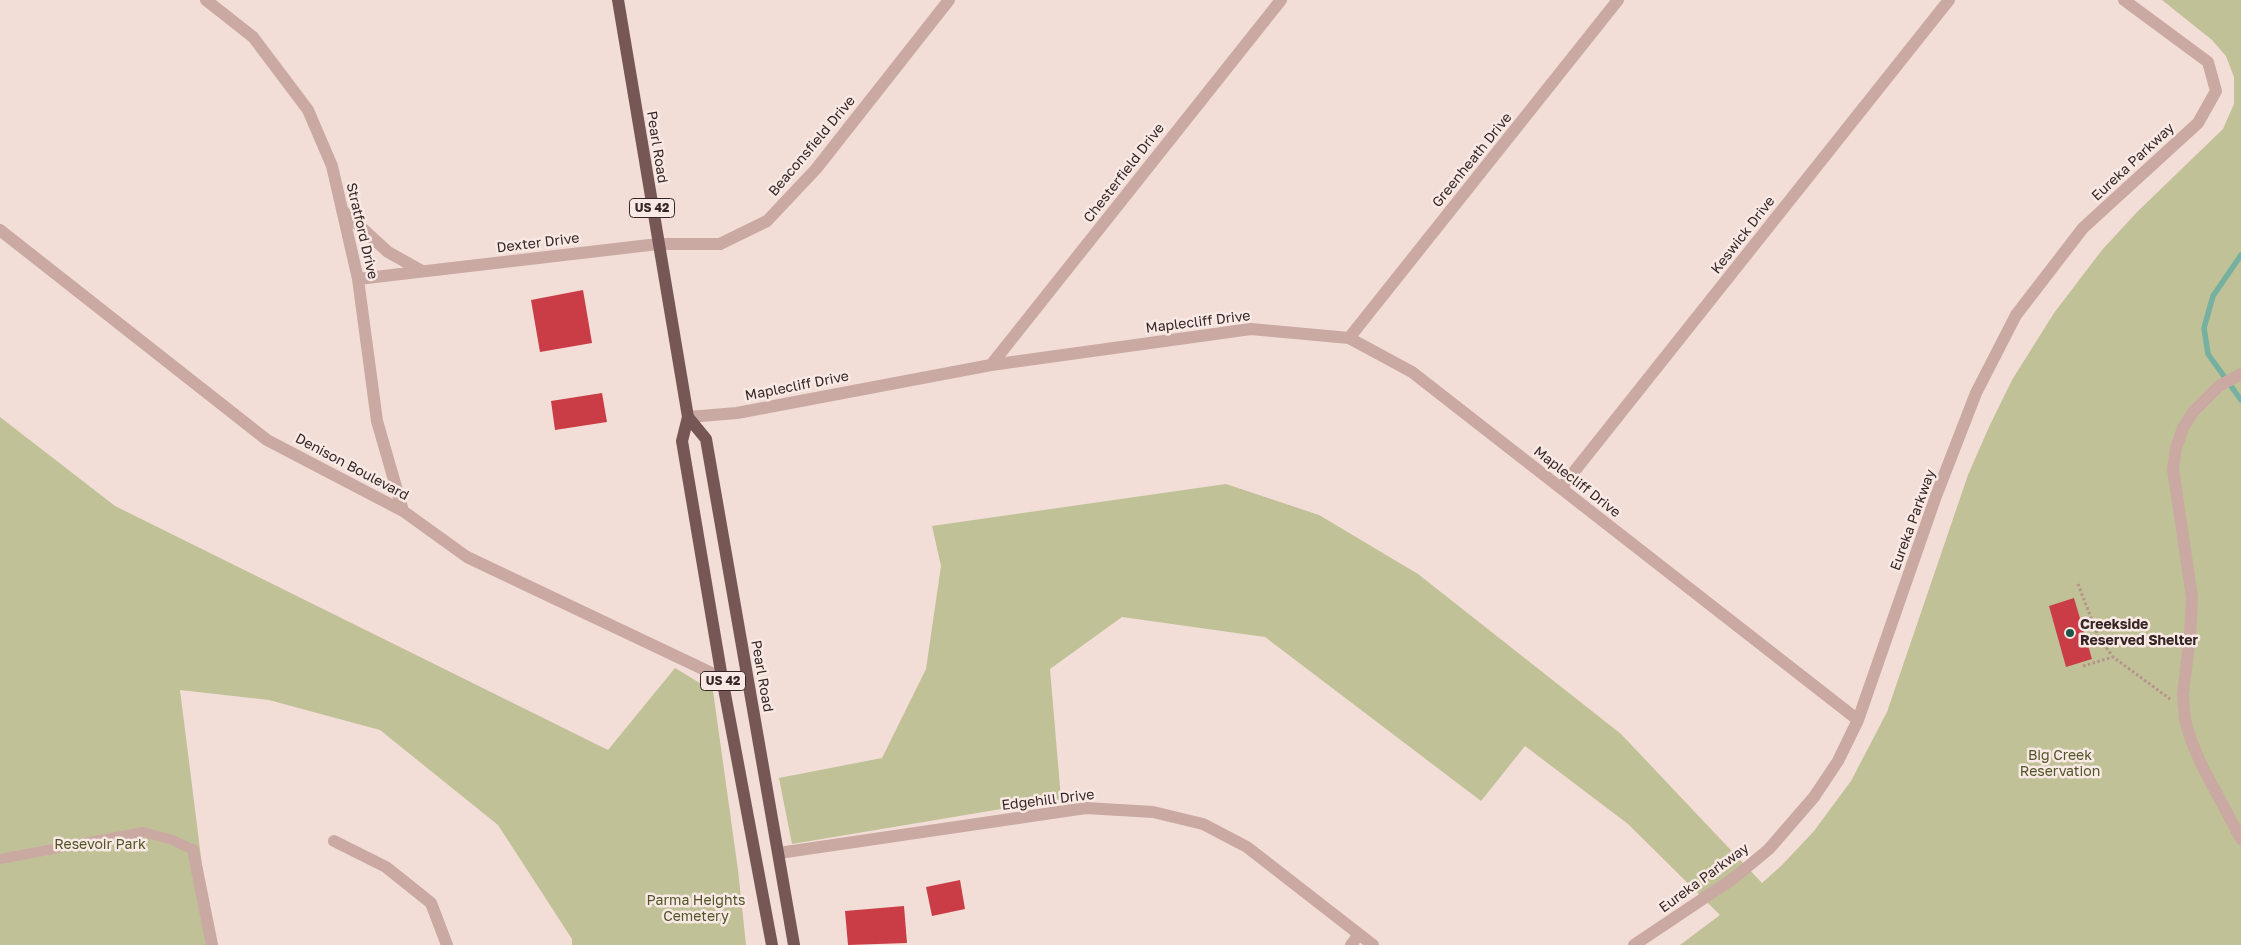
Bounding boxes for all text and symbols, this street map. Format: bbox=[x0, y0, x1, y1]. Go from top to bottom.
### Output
street label: Beaconsfield Drive bbox=[765, 92, 859, 200]
street label: Greenheath Drive bbox=[1429, 109, 1515, 211]
street label: Pearl Road bbox=[643, 110, 671, 184]
street label: Chesterfield Drive bbox=[1080, 120, 1168, 226]
street label: Eureka Parkway bbox=[2088, 120, 2178, 204]
street label: Stratford Drive bbox=[343, 181, 381, 281]
street label: Keswick Drive bbox=[1708, 193, 1778, 277]
road number: US 42 bbox=[630, 198, 674, 218]
street label: Dexter Drive bbox=[496, 230, 580, 256]
street label: Maplecliff Drive bbox=[1145, 307, 1251, 337]
street label: Maplecliff Drive bbox=[744, 368, 850, 404]
street label: Denison Boulevard bbox=[292, 430, 412, 504]
street label: Maplecliff Drive bbox=[1530, 443, 1624, 521]
street label: Eureka Parkway bbox=[1887, 467, 1939, 573]
place label: Creekside Reserved Shelter bbox=[2080, 617, 2198, 650]
marker: Creekside Reserved Shelter bbox=[2064, 627, 2076, 639]
street label: Pearl Road bbox=[747, 639, 777, 713]
road number: US 42 bbox=[700, 671, 746, 690]
park label: Big Creek Reservation bbox=[2020, 748, 2100, 780]
street label: Edgehill Drive bbox=[1001, 786, 1095, 814]
park label: Resevoir Park bbox=[54, 837, 146, 853]
street label: Eureka Parkway bbox=[1656, 840, 1752, 916]
park label: Parma Heights Cemetery bbox=[647, 893, 745, 926]

